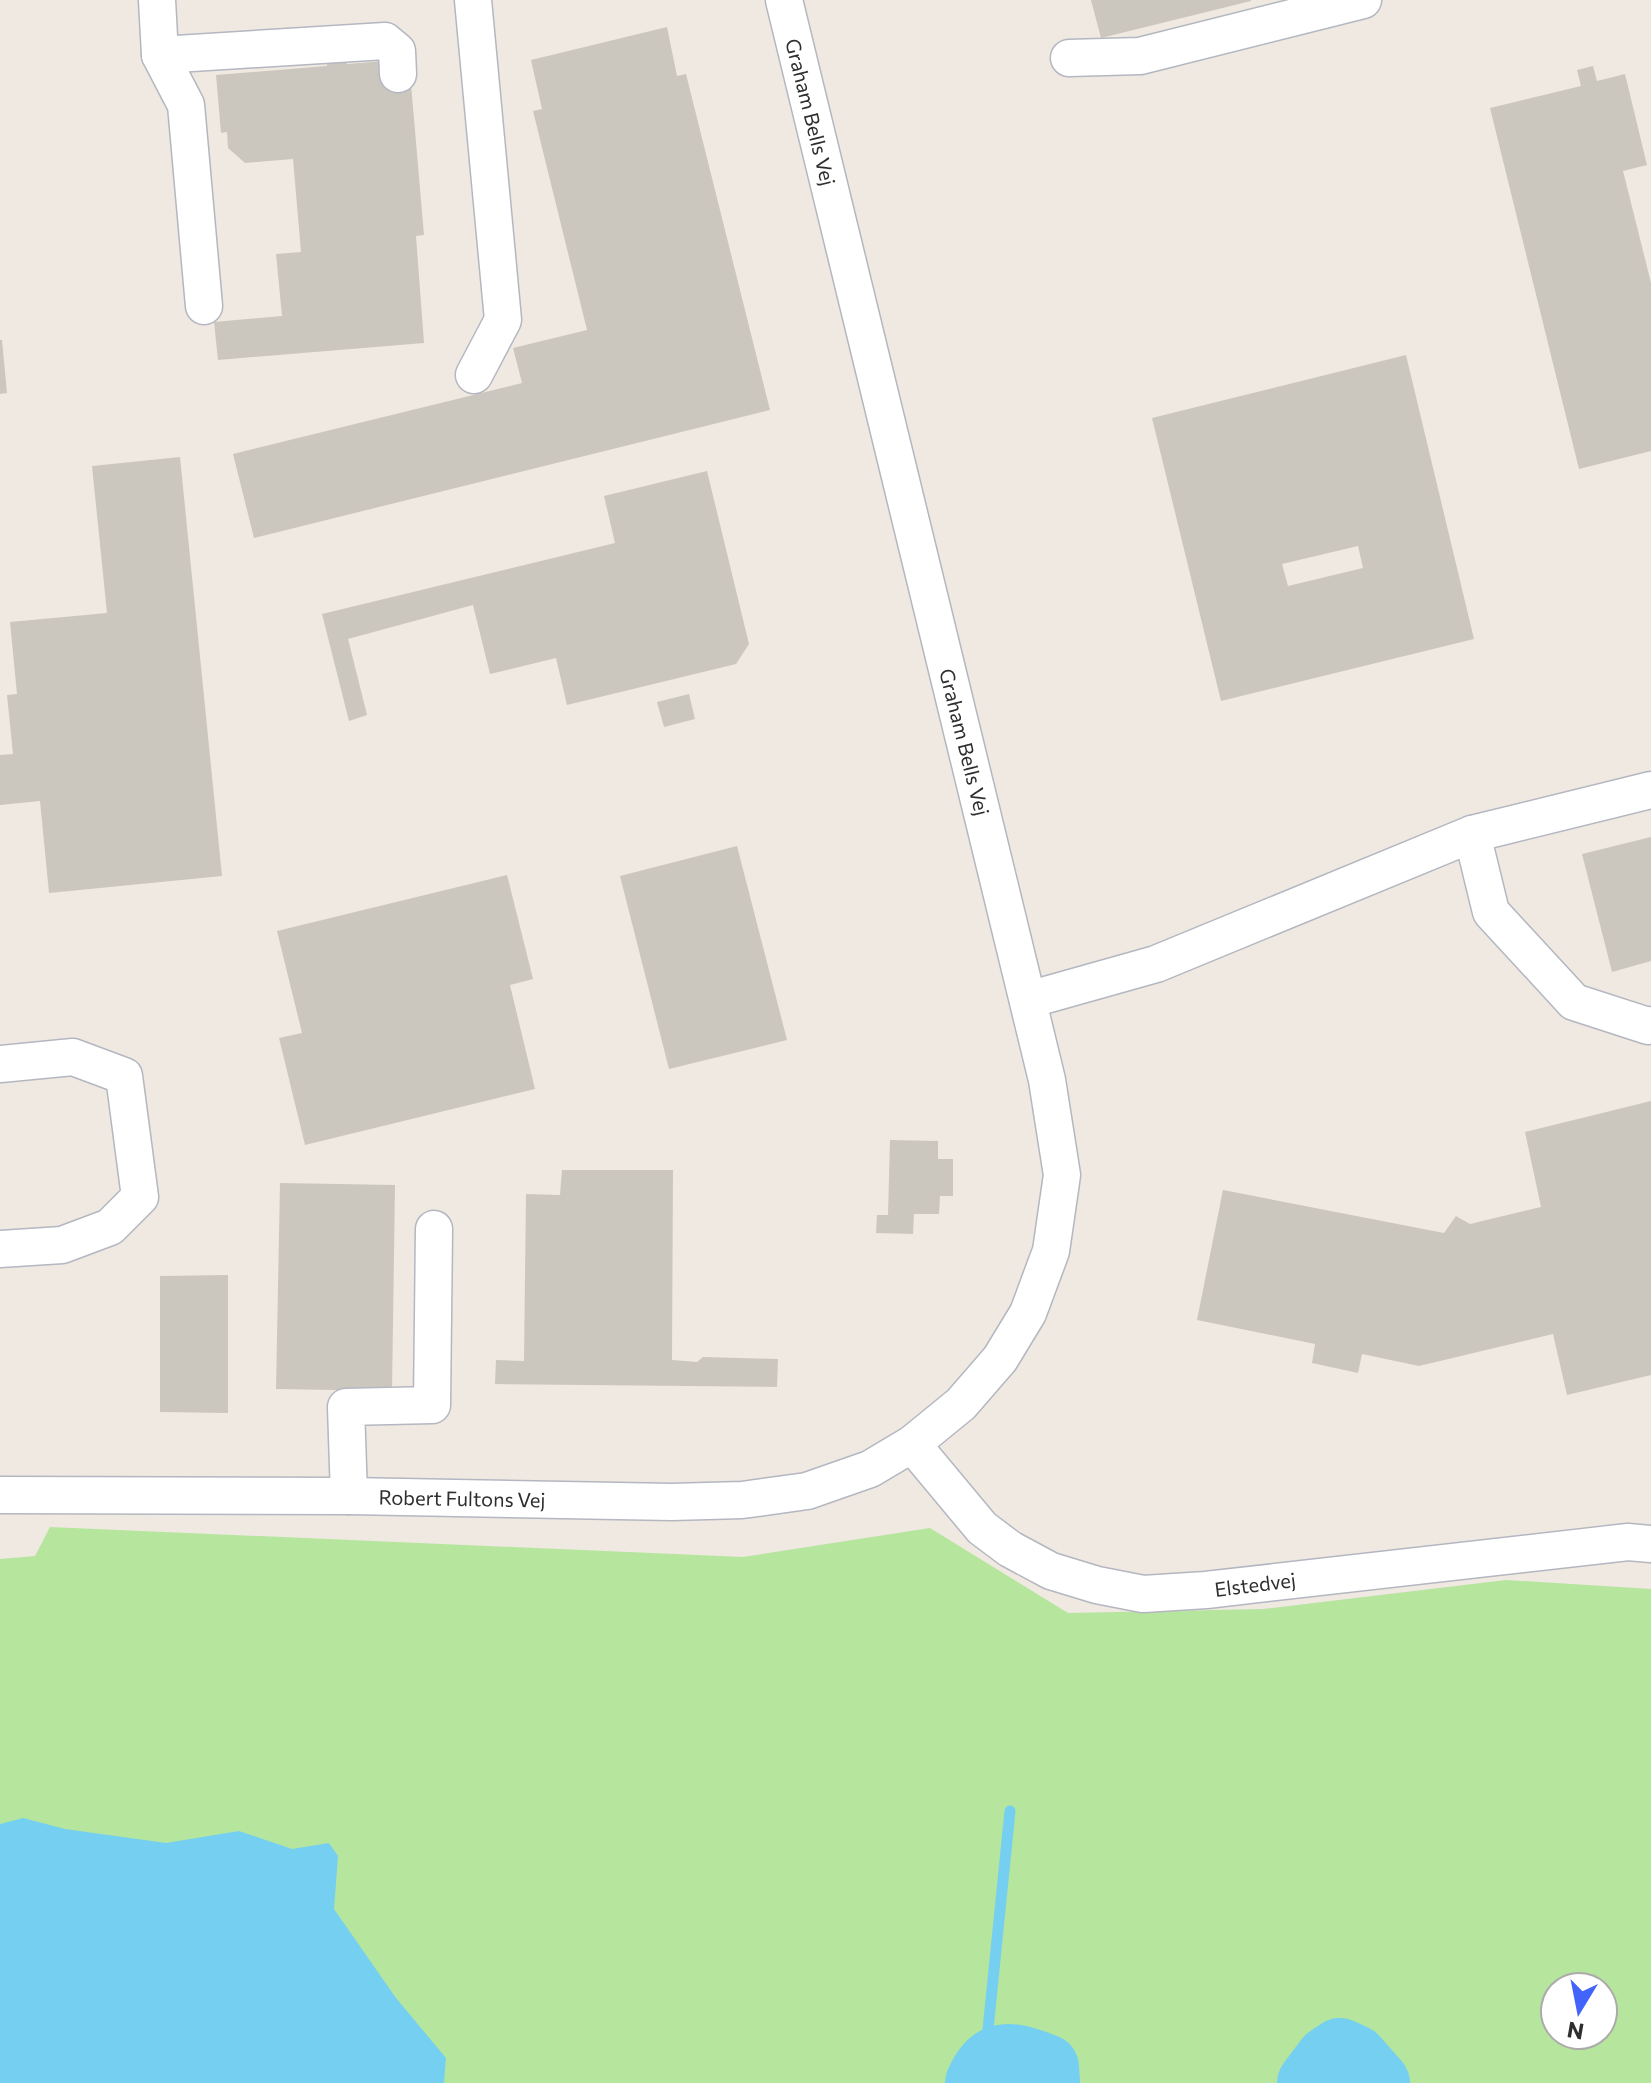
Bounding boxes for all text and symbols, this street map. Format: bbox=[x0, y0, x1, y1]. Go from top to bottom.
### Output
street label: Graham Bells Vej bbox=[781, 36, 841, 188]
street label: Graham Bells Vej bbox=[935, 666, 995, 818]
street label: Robert Fultons Vej bbox=[378, 1485, 546, 1511]
street label: Elstedvej bbox=[1213, 1567, 1297, 1601]
north arrow bbox=[1539, 1971, 1619, 2051]
text: N bbox=[1565, 2016, 1586, 2046]

